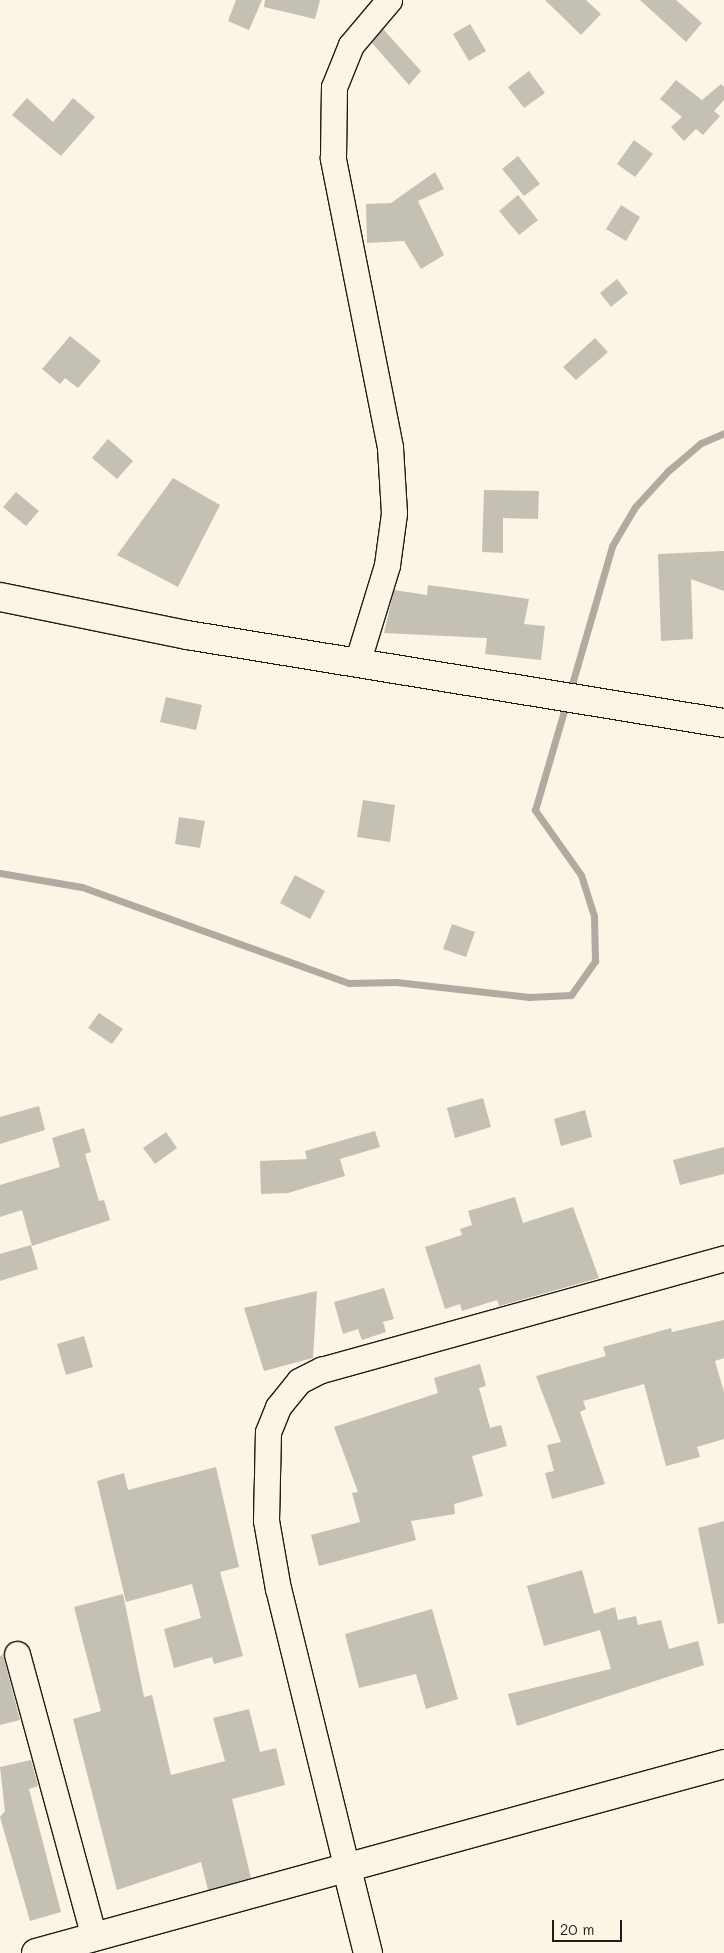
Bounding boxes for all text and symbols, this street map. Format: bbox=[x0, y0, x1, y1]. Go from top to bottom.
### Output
scale bar bbox=[554, 1910, 624, 1942]
text: 20 m bbox=[560, 1919, 594, 1939]

